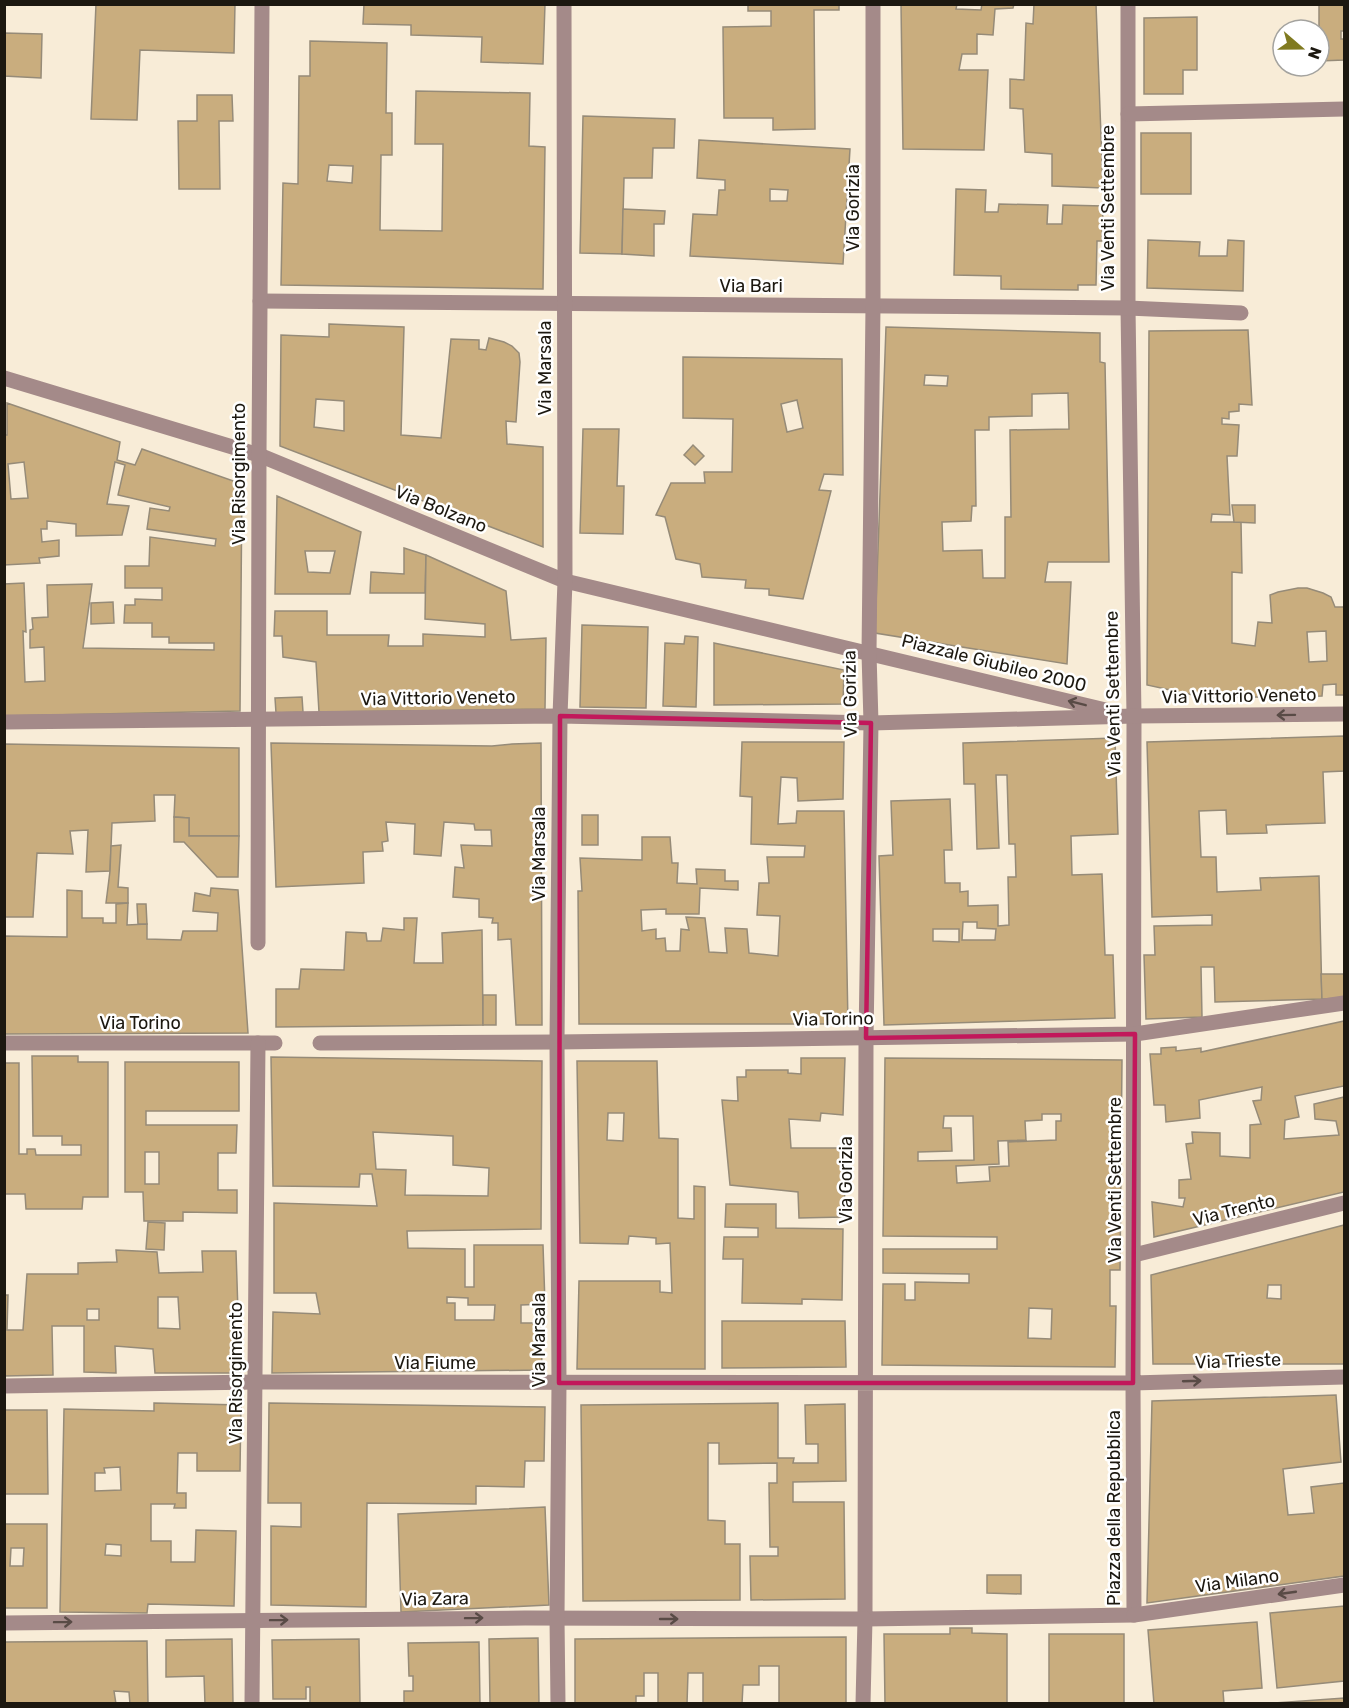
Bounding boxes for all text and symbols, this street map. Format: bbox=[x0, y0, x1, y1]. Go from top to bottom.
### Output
north arrow bbox=[1271, 18, 1331, 78]
text: N bbox=[1304, 44, 1326, 62]
street label: Via Venti Settembre bbox=[1097, 125, 1119, 291]
street label: Via Gorizia bbox=[842, 164, 864, 252]
street label: Via Bari bbox=[719, 275, 783, 297]
street label: Via Marsala bbox=[534, 321, 556, 415]
street label: Via Risorgimento bbox=[228, 403, 250, 545]
street label: Via Bolzano bbox=[392, 481, 490, 537]
street label: Via Venti Settembre bbox=[1101, 611, 1125, 777]
street label: Piazzale Giubileo 2000 bbox=[899, 629, 1089, 697]
street label: Via Gorizia bbox=[838, 650, 862, 738]
street label: Via Vittorio Veneto bbox=[1161, 684, 1317, 708]
street label: Via Vittorio Veneto bbox=[360, 686, 516, 710]
one-way arrow bbox=[1067, 696, 1086, 708]
one-way arrow bbox=[1277, 709, 1297, 721]
street label: Via Marsala bbox=[528, 807, 550, 901]
street label: Via Torino bbox=[792, 1007, 874, 1031]
street label: Via Torino bbox=[99, 1012, 181, 1034]
street label: Via Venti Settembre bbox=[1104, 1097, 1126, 1263]
street label: Via Gorizia bbox=[835, 1136, 857, 1224]
street label: Via Trento bbox=[1191, 1189, 1277, 1231]
street label: Via Marsala bbox=[528, 1293, 550, 1387]
street label: Via Risorgimento bbox=[225, 1302, 247, 1444]
street label: Via Trieste bbox=[1194, 1348, 1282, 1374]
street label: Via Fiume bbox=[394, 1352, 476, 1374]
one-way arrow bbox=[1181, 1376, 1201, 1387]
street label: Piazza della Repubblica bbox=[1103, 1410, 1125, 1606]
street label: Via Milano bbox=[1194, 1564, 1280, 1598]
street label: Via Zara bbox=[401, 1587, 469, 1611]
one-way arrow bbox=[1277, 1588, 1297, 1599]
one-way arrow bbox=[463, 1612, 483, 1624]
one-way arrow bbox=[658, 1613, 678, 1625]
one-way arrow bbox=[268, 1614, 288, 1626]
one-way arrow bbox=[52, 1616, 72, 1628]

